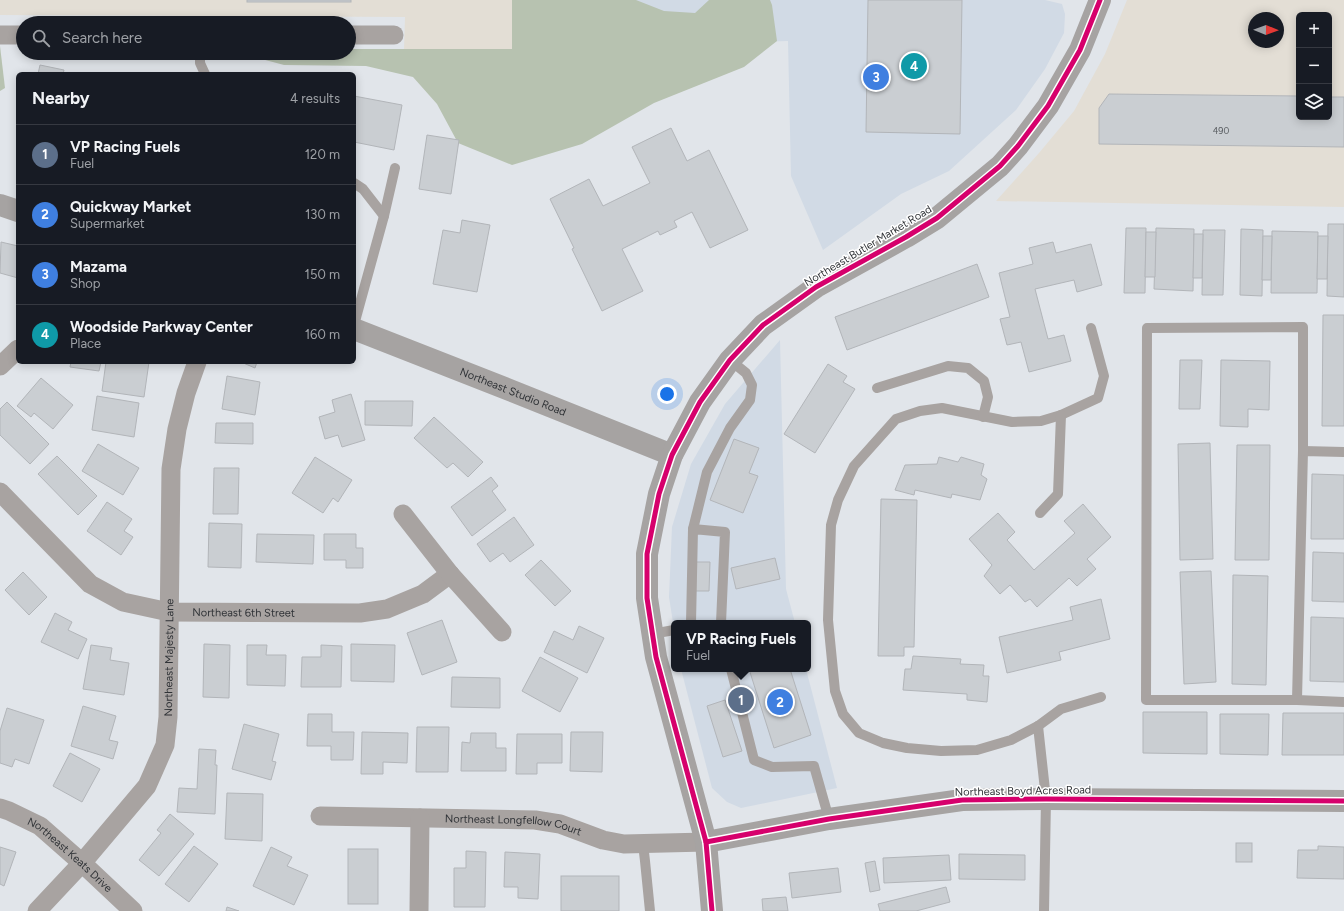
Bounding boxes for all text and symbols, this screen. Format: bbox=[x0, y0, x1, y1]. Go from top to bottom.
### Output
north arrow bbox=[1248, 12, 1284, 48]
map controls bbox=[1296, 12, 1332, 120]
button: + bbox=[1296, 12, 1332, 48]
search box bbox=[16, 16, 356, 60]
icon: search bbox=[30, 27, 52, 49]
text: Search here bbox=[62, 29, 142, 47]
button: − bbox=[1296, 48, 1332, 84]
pin: 4 bbox=[901, 51, 927, 81]
pin: 3 bbox=[863, 62, 889, 92]
button: layers bbox=[1296, 84, 1332, 120]
text: Nearby bbox=[32, 88, 90, 108]
text: 4 results bbox=[290, 91, 340, 106]
house number: 490 bbox=[1213, 125, 1229, 136]
text: VP Racing Fuels bbox=[70, 138, 180, 156]
text: 1 bbox=[42, 147, 48, 162]
text: 120 m bbox=[305, 147, 340, 162]
text: Fuel bbox=[70, 156, 94, 171]
text: Quickway Market bbox=[70, 198, 191, 216]
street label: Northeast Butler Market Road bbox=[802, 203, 934, 289]
text: 2 bbox=[41, 207, 49, 222]
text: 130 m bbox=[305, 207, 340, 222]
text: Supermarket bbox=[70, 216, 145, 231]
text: Mazama bbox=[70, 258, 127, 276]
text: 3 bbox=[41, 267, 49, 282]
text: 150 m bbox=[305, 267, 340, 282]
text: Shop bbox=[70, 276, 100, 291]
text: Woodside Parkway Center bbox=[70, 318, 253, 336]
text: 4 bbox=[41, 327, 49, 342]
text: 160 m bbox=[305, 327, 340, 342]
text: Place bbox=[70, 336, 101, 351]
street label: Northeast Studio Road bbox=[458, 365, 568, 419]
your location bbox=[657, 384, 677, 404]
street label: Northeast Majesty Lane bbox=[162, 598, 176, 717]
street label: Northeast 6th Street bbox=[192, 606, 295, 619]
popup bbox=[671, 620, 811, 672]
text: VP Racing Fuels bbox=[686, 630, 796, 648]
text: Fuel bbox=[686, 648, 710, 663]
pin: 1 bbox=[728, 685, 754, 715]
pin: 2 bbox=[767, 687, 793, 717]
street label: Northeast Boyd Acres Road bbox=[955, 783, 1091, 799]
street label: Northeast Longfellow Court bbox=[445, 812, 584, 838]
street label: Northeast Keats Drive bbox=[25, 814, 115, 895]

